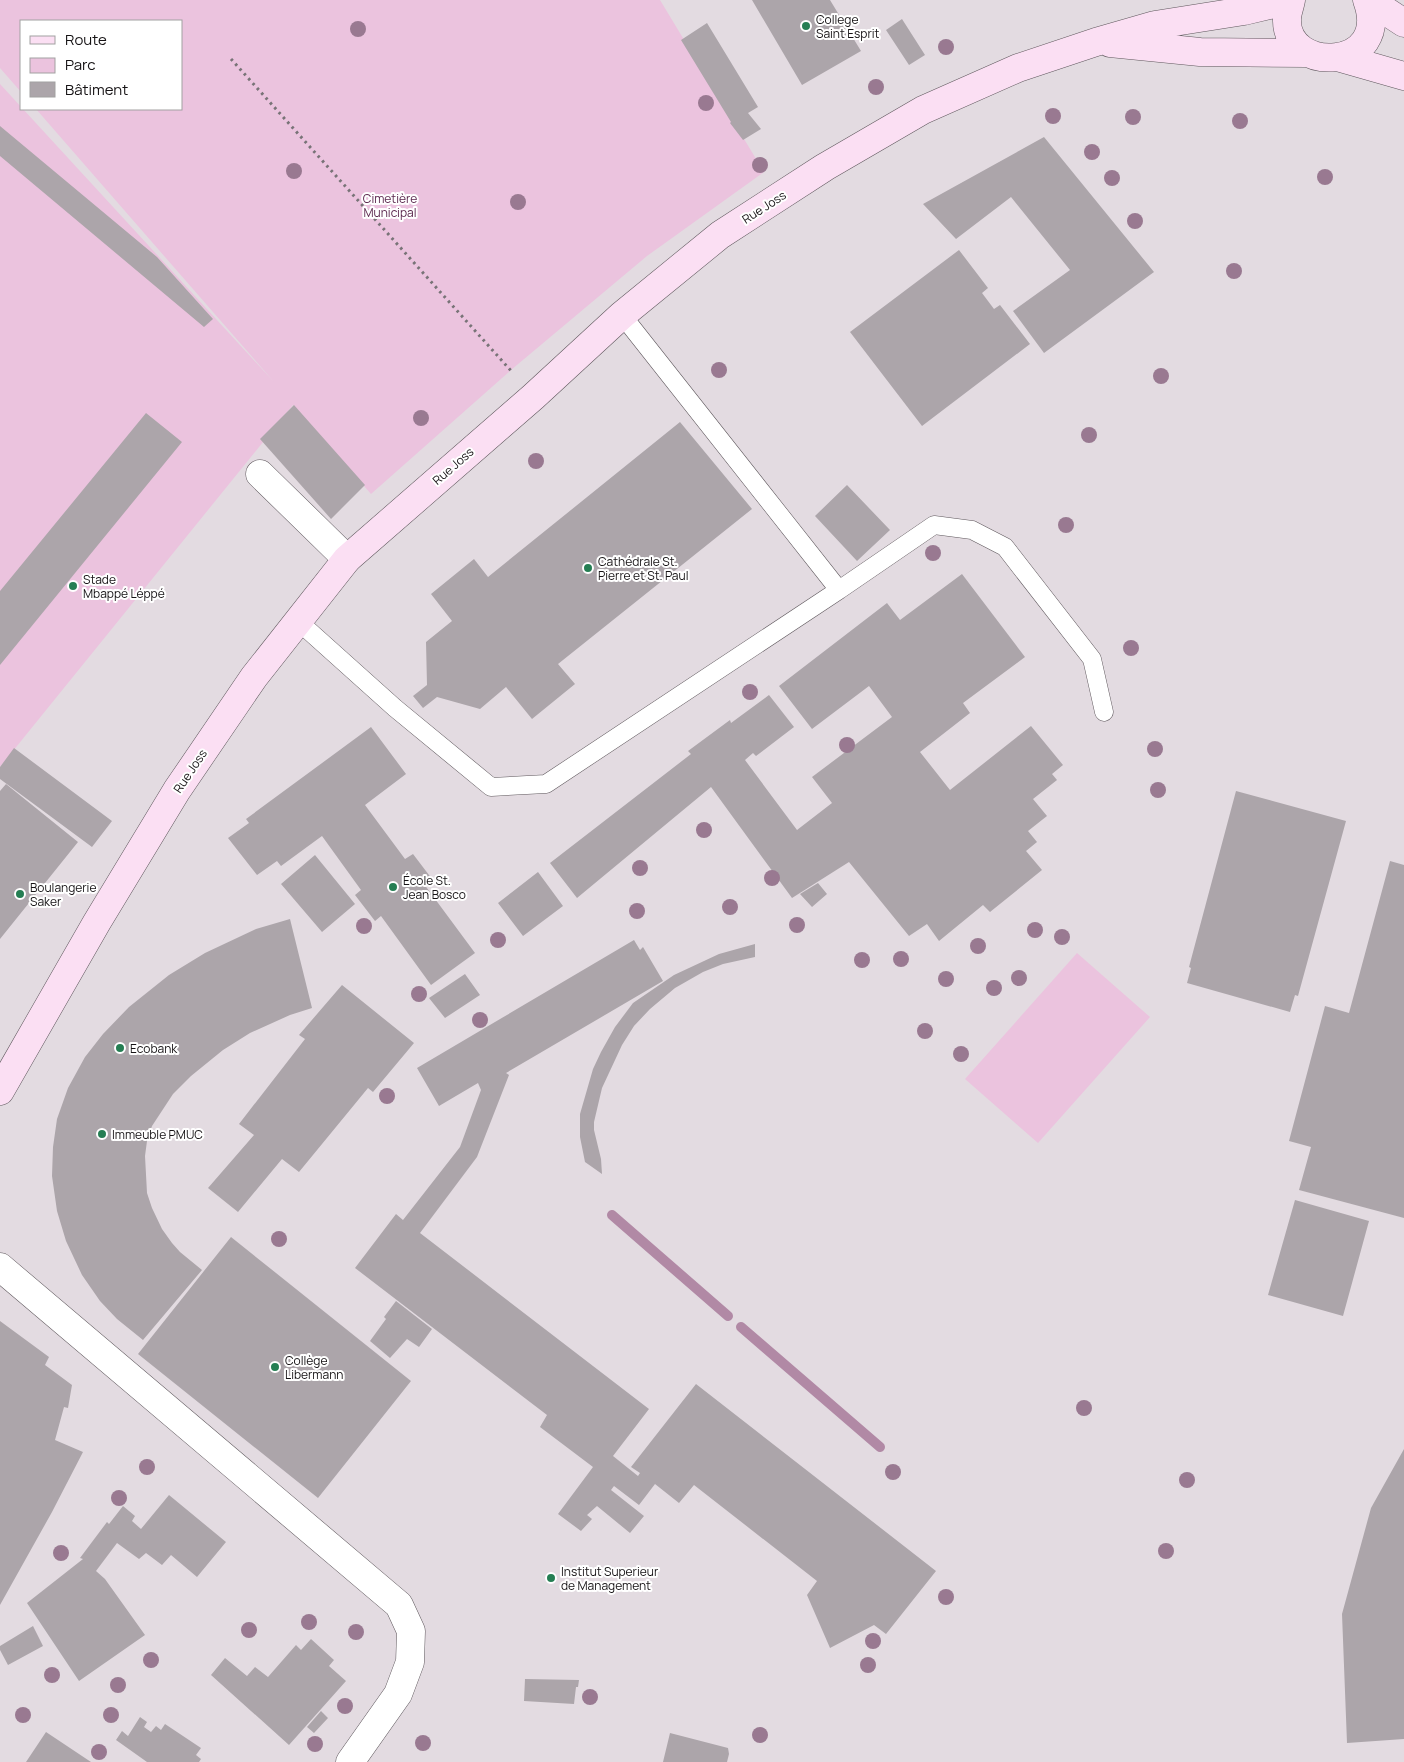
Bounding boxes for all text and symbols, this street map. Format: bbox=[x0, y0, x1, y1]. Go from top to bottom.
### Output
place label: College Saint Esprit bbox=[816, 11, 880, 42]
legend bbox=[20, 20, 182, 110]
marker: College Saint Esprit bbox=[800, 20, 812, 32]
text: Route bbox=[65, 29, 107, 50]
text: Parc bbox=[65, 54, 96, 75]
text: Bâtiment bbox=[65, 79, 128, 100]
street label: Rue Joss bbox=[739, 186, 789, 228]
park label: Cimetière Municipal bbox=[363, 190, 417, 221]
street label: Rue Joss bbox=[429, 443, 477, 489]
place label: Cathédrale St. Pierre et St. Paul bbox=[598, 553, 688, 584]
marker: Cathédrale St. Pierre et St. Paul bbox=[582, 562, 594, 574]
place label: Stade Mbappé Léppé bbox=[83, 571, 165, 602]
marker: Stade Mbappé Léppé bbox=[67, 580, 79, 592]
street label: Rue Joss bbox=[169, 746, 211, 796]
place label: École St. Jean Bosco bbox=[403, 872, 466, 903]
place label: Boulangerie Saker bbox=[30, 879, 96, 910]
marker: École St. Jean Bosco bbox=[387, 881, 399, 893]
marker: Boulangerie Saker bbox=[14, 888, 26, 900]
place label: Ecobank bbox=[130, 1040, 178, 1057]
marker: Ecobank bbox=[114, 1042, 126, 1054]
place label: Immeuble PMUC bbox=[112, 1126, 203, 1143]
marker: Immeuble PMUC bbox=[96, 1128, 108, 1140]
place label: Collège Libermann bbox=[285, 1352, 343, 1383]
marker: Collège Libermann bbox=[269, 1361, 281, 1373]
place label: Institut Superieur de Management bbox=[561, 1563, 659, 1594]
marker: Institut Superieur de Management bbox=[545, 1572, 557, 1584]

